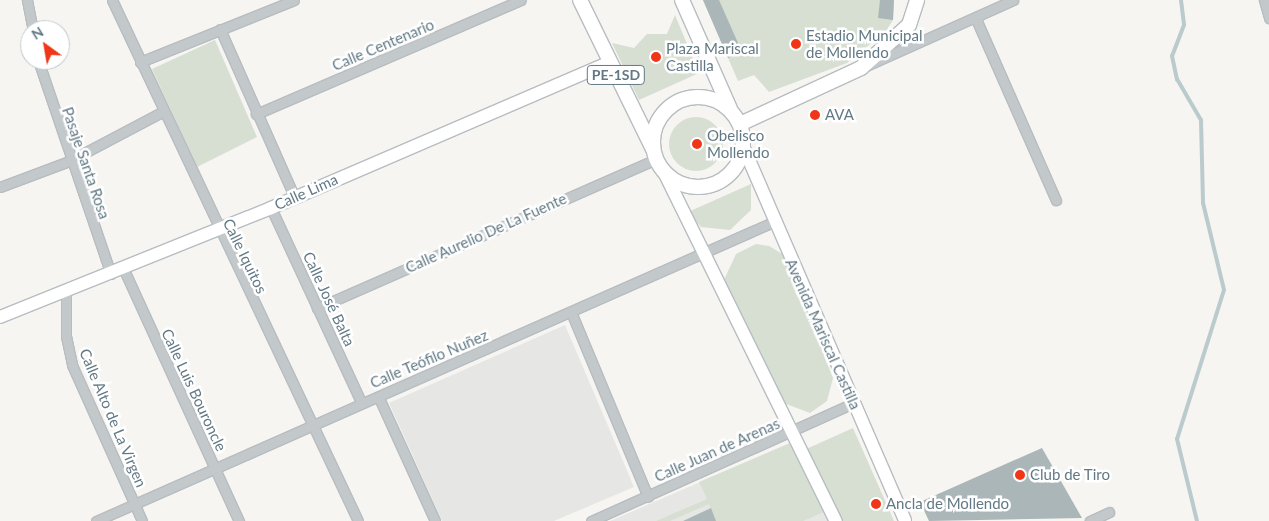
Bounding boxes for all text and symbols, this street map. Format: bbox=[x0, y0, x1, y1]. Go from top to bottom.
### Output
street label: Calle Centenario bbox=[329, 15, 437, 75]
north arrow bbox=[20, 20, 70, 70]
text: N bbox=[28, 23, 46, 43]
place label: Estadio Municipal de Mollendo bbox=[806, 26, 923, 61]
marker: Estadio Municipal de Mollendo bbox=[790, 38, 802, 50]
place label: Plaza Mariscal Castilla bbox=[666, 39, 759, 74]
marker: Plaza Mariscal Castilla bbox=[650, 51, 662, 63]
road number: PE-1SD bbox=[586, 64, 646, 86]
street label: Pasaje Santa Rosa bbox=[58, 105, 114, 221]
place label: AVA bbox=[825, 106, 854, 124]
marker: AVA bbox=[809, 109, 821, 121]
place label: Obelisco Mollendo bbox=[707, 126, 769, 161]
marker: Obelisco Mollendo bbox=[691, 138, 703, 150]
street label: Calle Lima bbox=[272, 170, 340, 214]
street label: Calle Aurelio De La Fuente bbox=[402, 189, 570, 277]
street label: Calle Iquitos bbox=[219, 216, 271, 296]
street label: Calle José Balta bbox=[299, 249, 359, 349]
street label: Avenida Mariscal Castilla bbox=[782, 256, 864, 412]
street label: Calle Luis Bouroncle bbox=[158, 326, 230, 454]
street label: Calle Teófilo Nuñez bbox=[367, 326, 491, 392]
street label: Calle Alto de La Virgen bbox=[75, 346, 151, 490]
street label: Calle Juan de Arenas bbox=[651, 414, 783, 486]
place label: Club de Tiro bbox=[1030, 466, 1110, 484]
marker: Club de Tiro bbox=[1014, 469, 1026, 481]
place label: Ancla de Mollendo bbox=[886, 495, 1009, 513]
marker: Ancla de Mollendo bbox=[870, 498, 882, 510]

